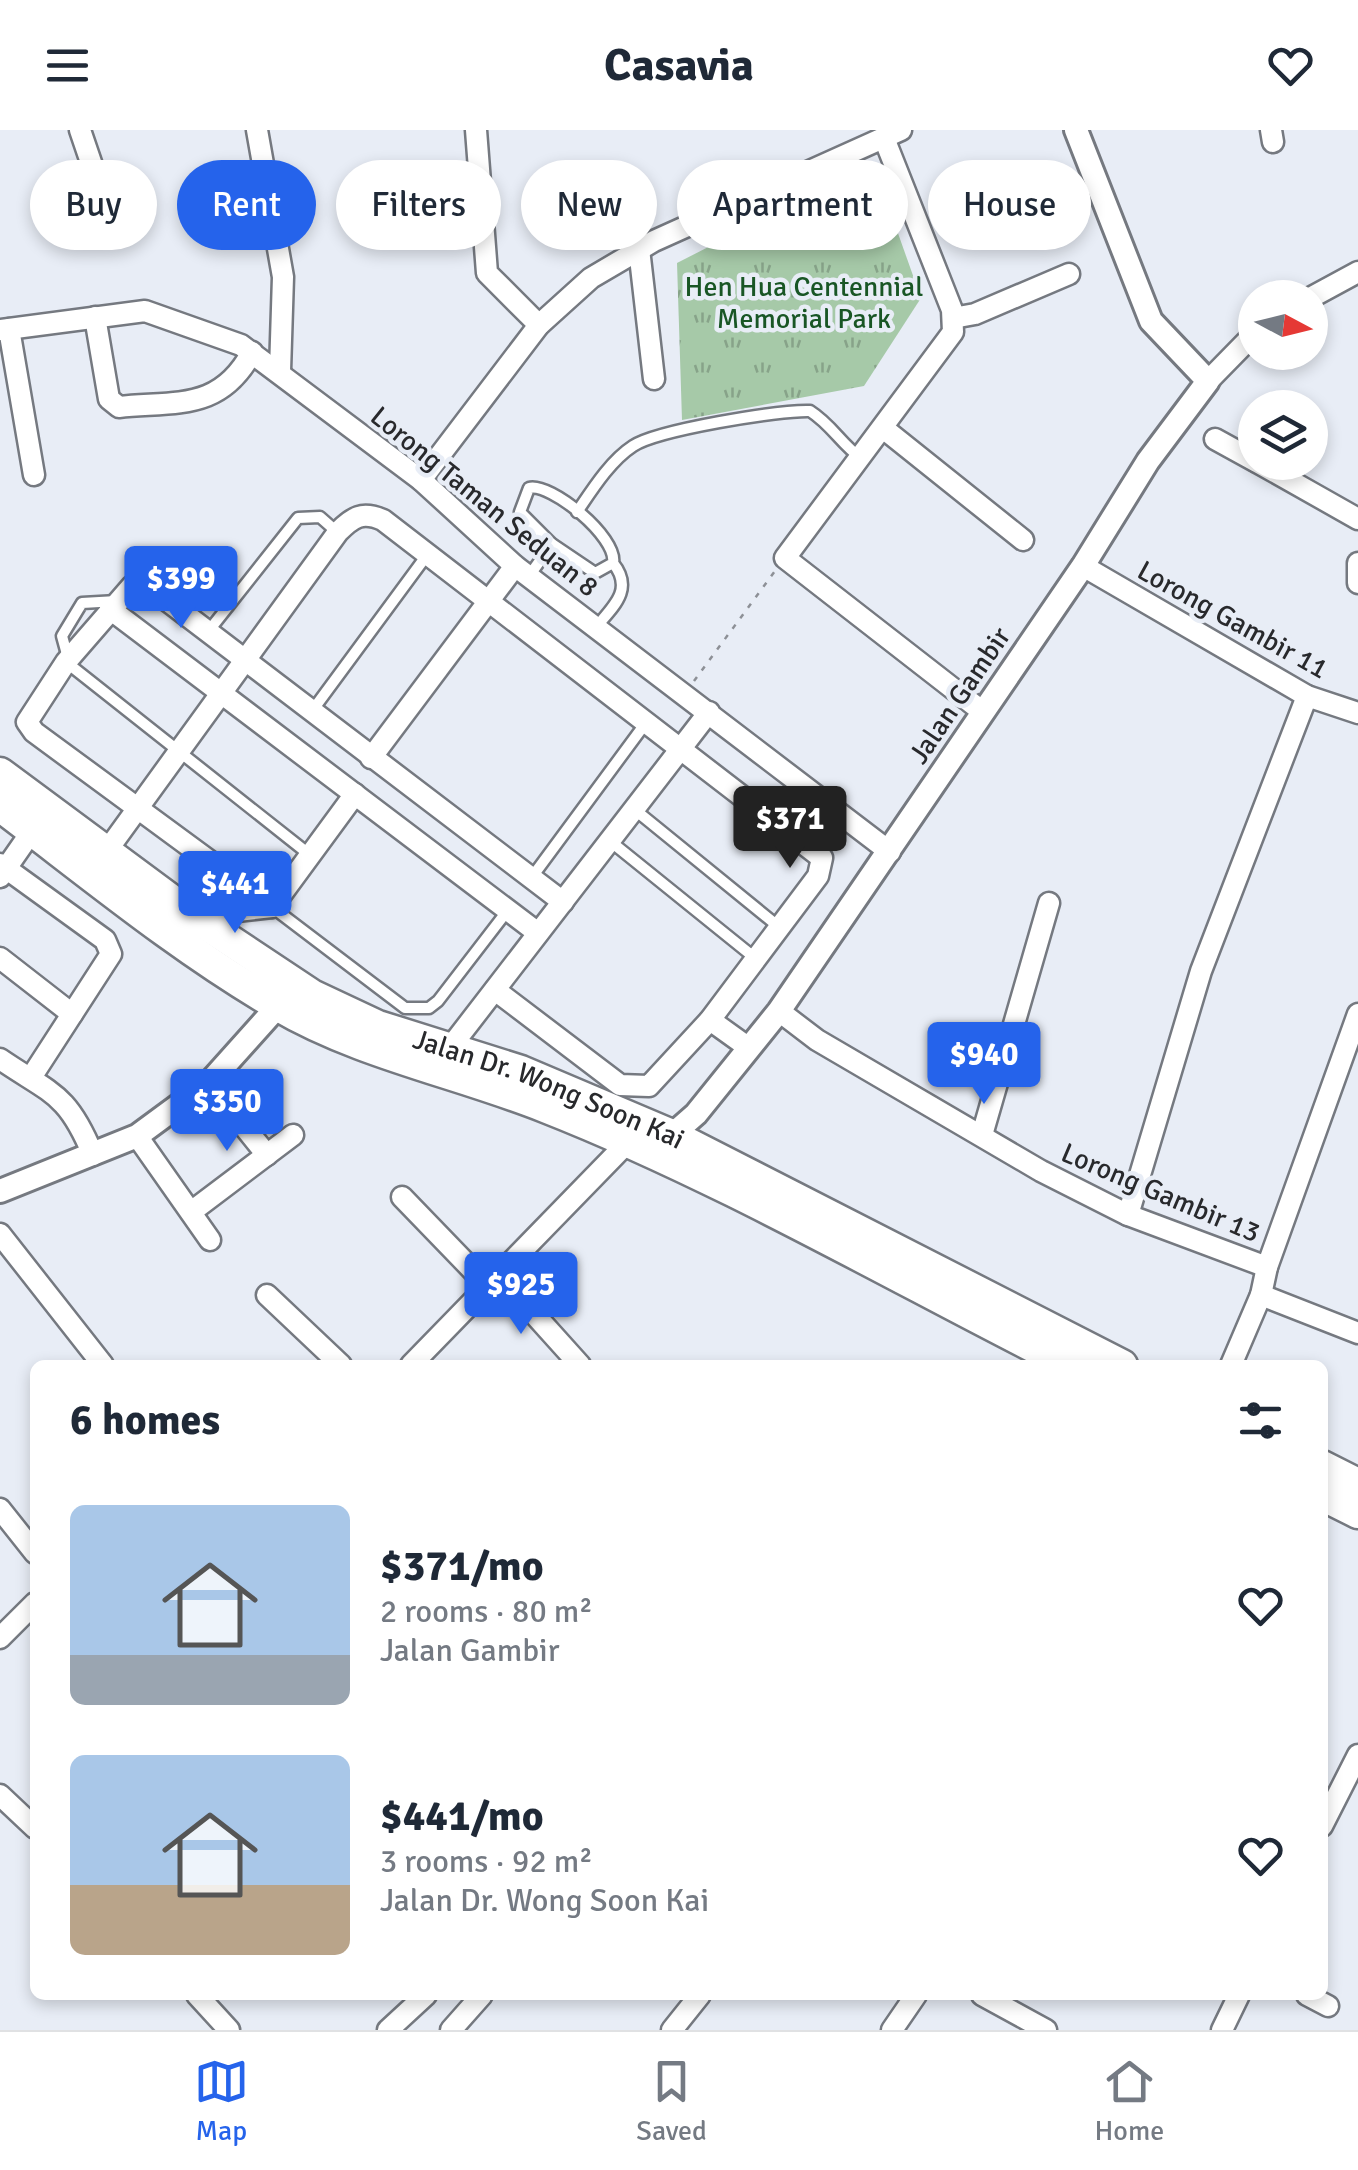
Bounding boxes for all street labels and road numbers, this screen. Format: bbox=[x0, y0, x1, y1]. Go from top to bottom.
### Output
street label: Lorong Taman Seduan 8 bbox=[364, 399, 605, 604]
street label: Lorong Gambir 11 bbox=[1131, 553, 1334, 686]
street label: Jalan Gambir bbox=[902, 620, 1018, 770]
street label: Jalan Dr. Wong Soon Kai bbox=[409, 1022, 690, 1157]
street label: Lorong Gambir 13 bbox=[1056, 1136, 1265, 1250]

